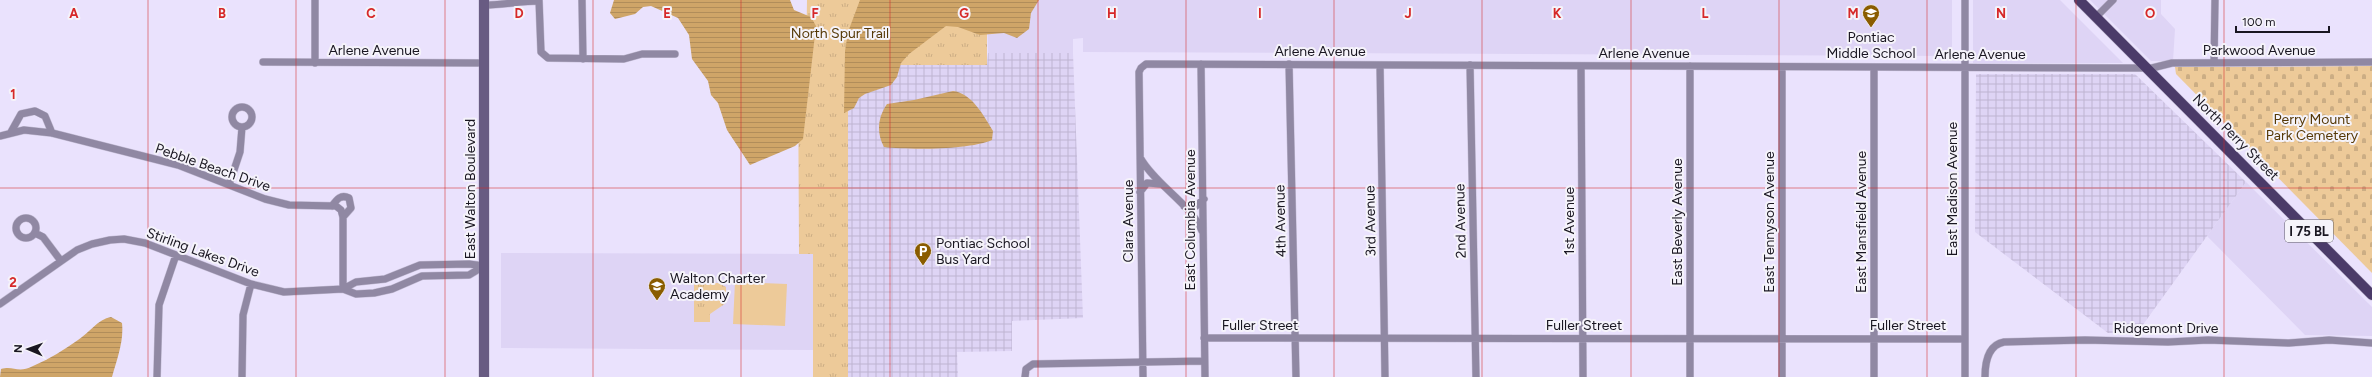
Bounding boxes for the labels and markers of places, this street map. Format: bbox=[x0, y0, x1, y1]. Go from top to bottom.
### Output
school or university icon: Pontiac Middle School bbox=[1861, 3, 1881, 28]
place label: Pontiac Middle School bbox=[1827, 29, 1915, 62]
place label: Pontiac School Bus Yard bbox=[936, 235, 1030, 268]
parking icon: Pontiac School Bus Yard bbox=[913, 241, 933, 266]
place label: Walton Charter Academy bbox=[670, 270, 765, 303]
school or university icon: Walton Charter Academy bbox=[647, 276, 667, 301]

